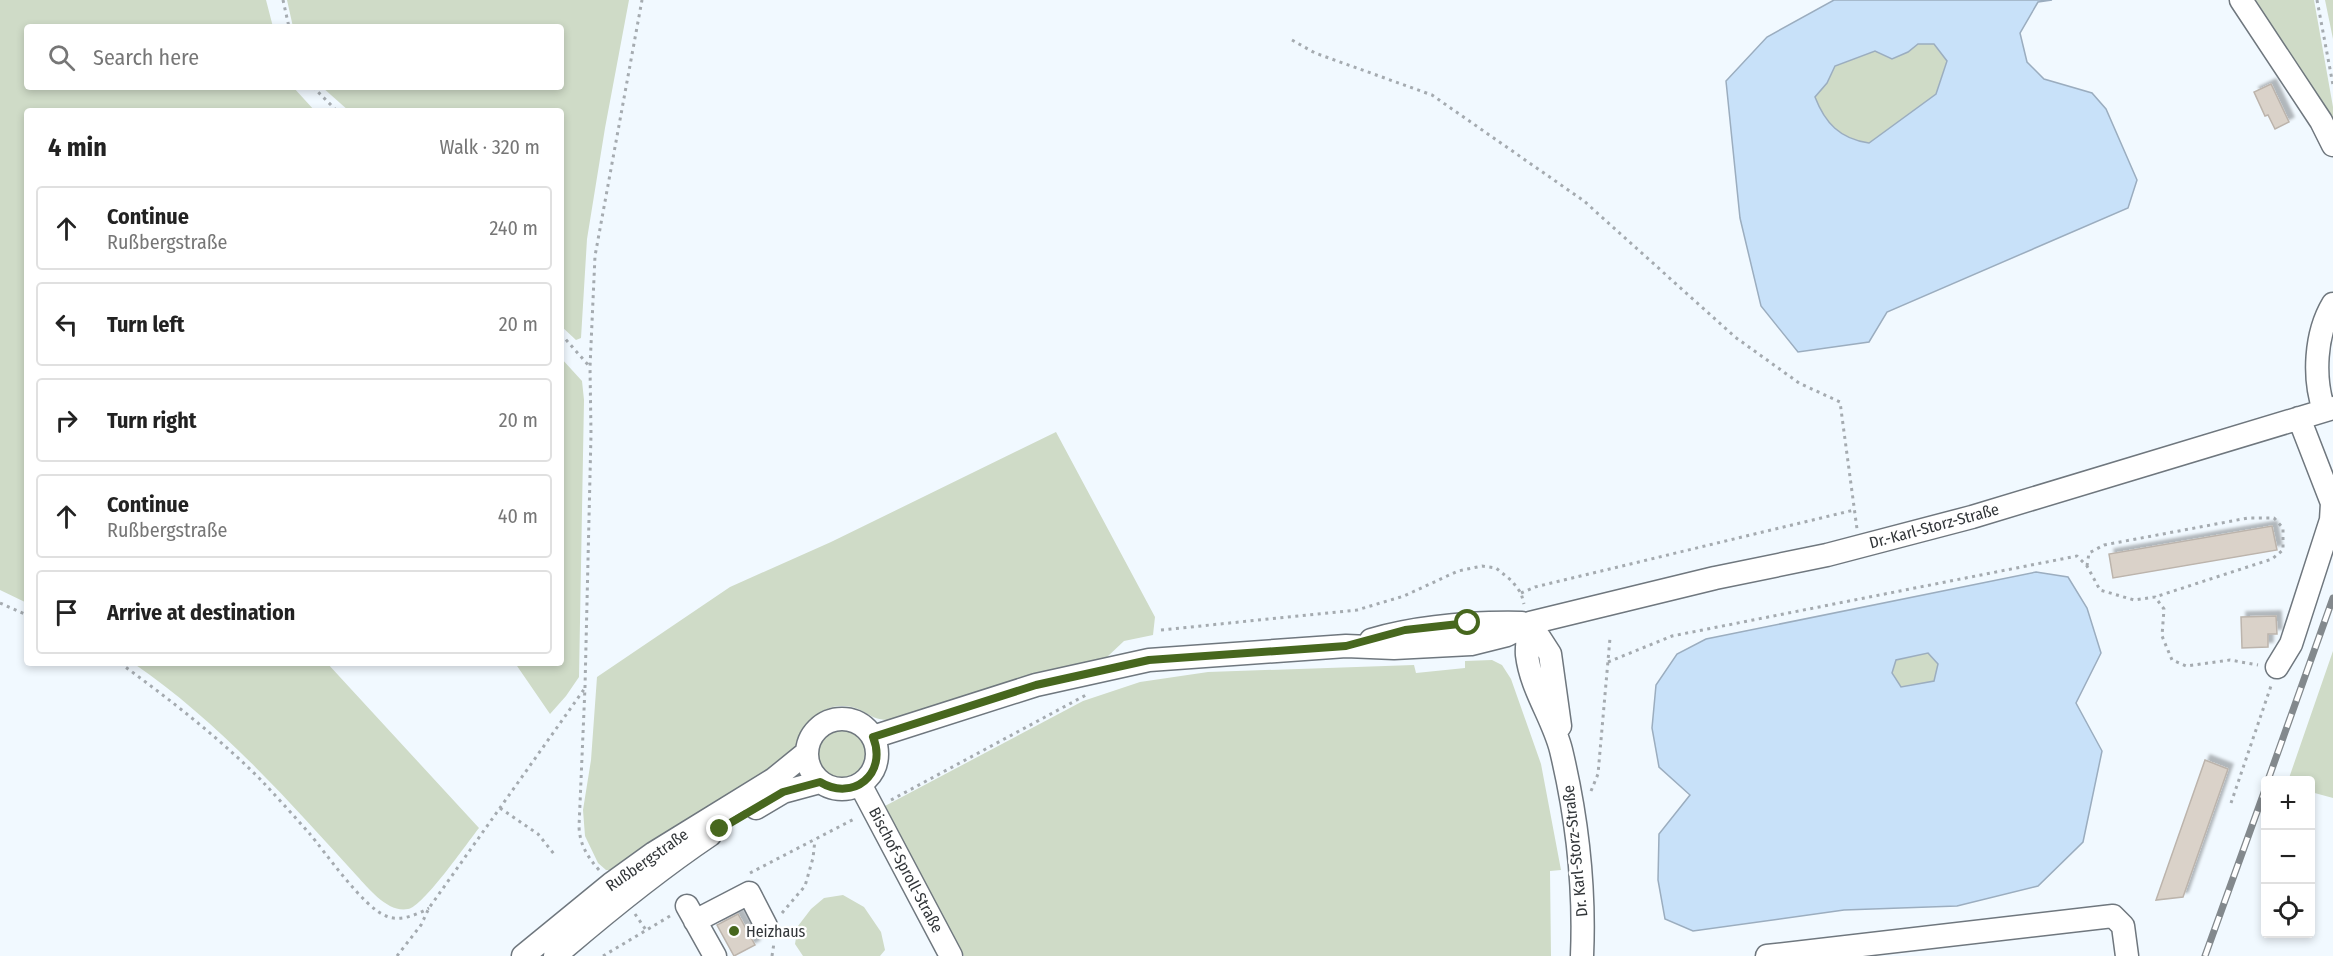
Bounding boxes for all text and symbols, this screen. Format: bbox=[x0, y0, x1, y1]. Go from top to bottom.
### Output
search box bbox=[24, 24, 564, 90]
icon: search bbox=[45, 41, 78, 74]
text: Search here bbox=[93, 44, 199, 71]
text: 4 min bbox=[48, 132, 107, 163]
text: Walk · 320 m bbox=[440, 135, 540, 159]
text: Continue bbox=[107, 203, 189, 230]
icon: ahead bbox=[50, 212, 83, 245]
text: 240 m bbox=[489, 216, 538, 240]
text: Rußbergstraße bbox=[107, 230, 227, 254]
icon: left bbox=[50, 308, 83, 341]
text: Turn left bbox=[107, 311, 185, 338]
text: 20 m bbox=[499, 312, 538, 336]
icon: right bbox=[50, 404, 83, 437]
text: Turn right bbox=[107, 407, 196, 434]
text: 20 m bbox=[499, 408, 538, 432]
text: Continue bbox=[107, 491, 189, 518]
icon: ahead bbox=[50, 500, 83, 533]
street label: Dr.-Karl-Storz-Straße bbox=[1867, 500, 2001, 552]
text: 40 m bbox=[498, 504, 538, 528]
text: Rußbergstraße bbox=[107, 518, 227, 542]
icon: arrive bbox=[50, 596, 83, 629]
text: Arrive at destination bbox=[107, 599, 295, 626]
route start bbox=[1454, 609, 1480, 635]
map controls bbox=[2261, 776, 2315, 938]
button: + bbox=[2261, 776, 2315, 830]
street label: Dr. Karl-Storz-Straße bbox=[1559, 784, 1591, 918]
street label: Bischof-Sproll-Straße bbox=[865, 804, 947, 936]
route end bbox=[706, 815, 732, 841]
street label: Rußbergstraße bbox=[602, 825, 692, 895]
button: − bbox=[2261, 830, 2315, 884]
button: locate bbox=[2261, 884, 2315, 938]
place label: Heizhaus bbox=[746, 922, 806, 941]
marker: Heizhaus bbox=[727, 924, 741, 938]

